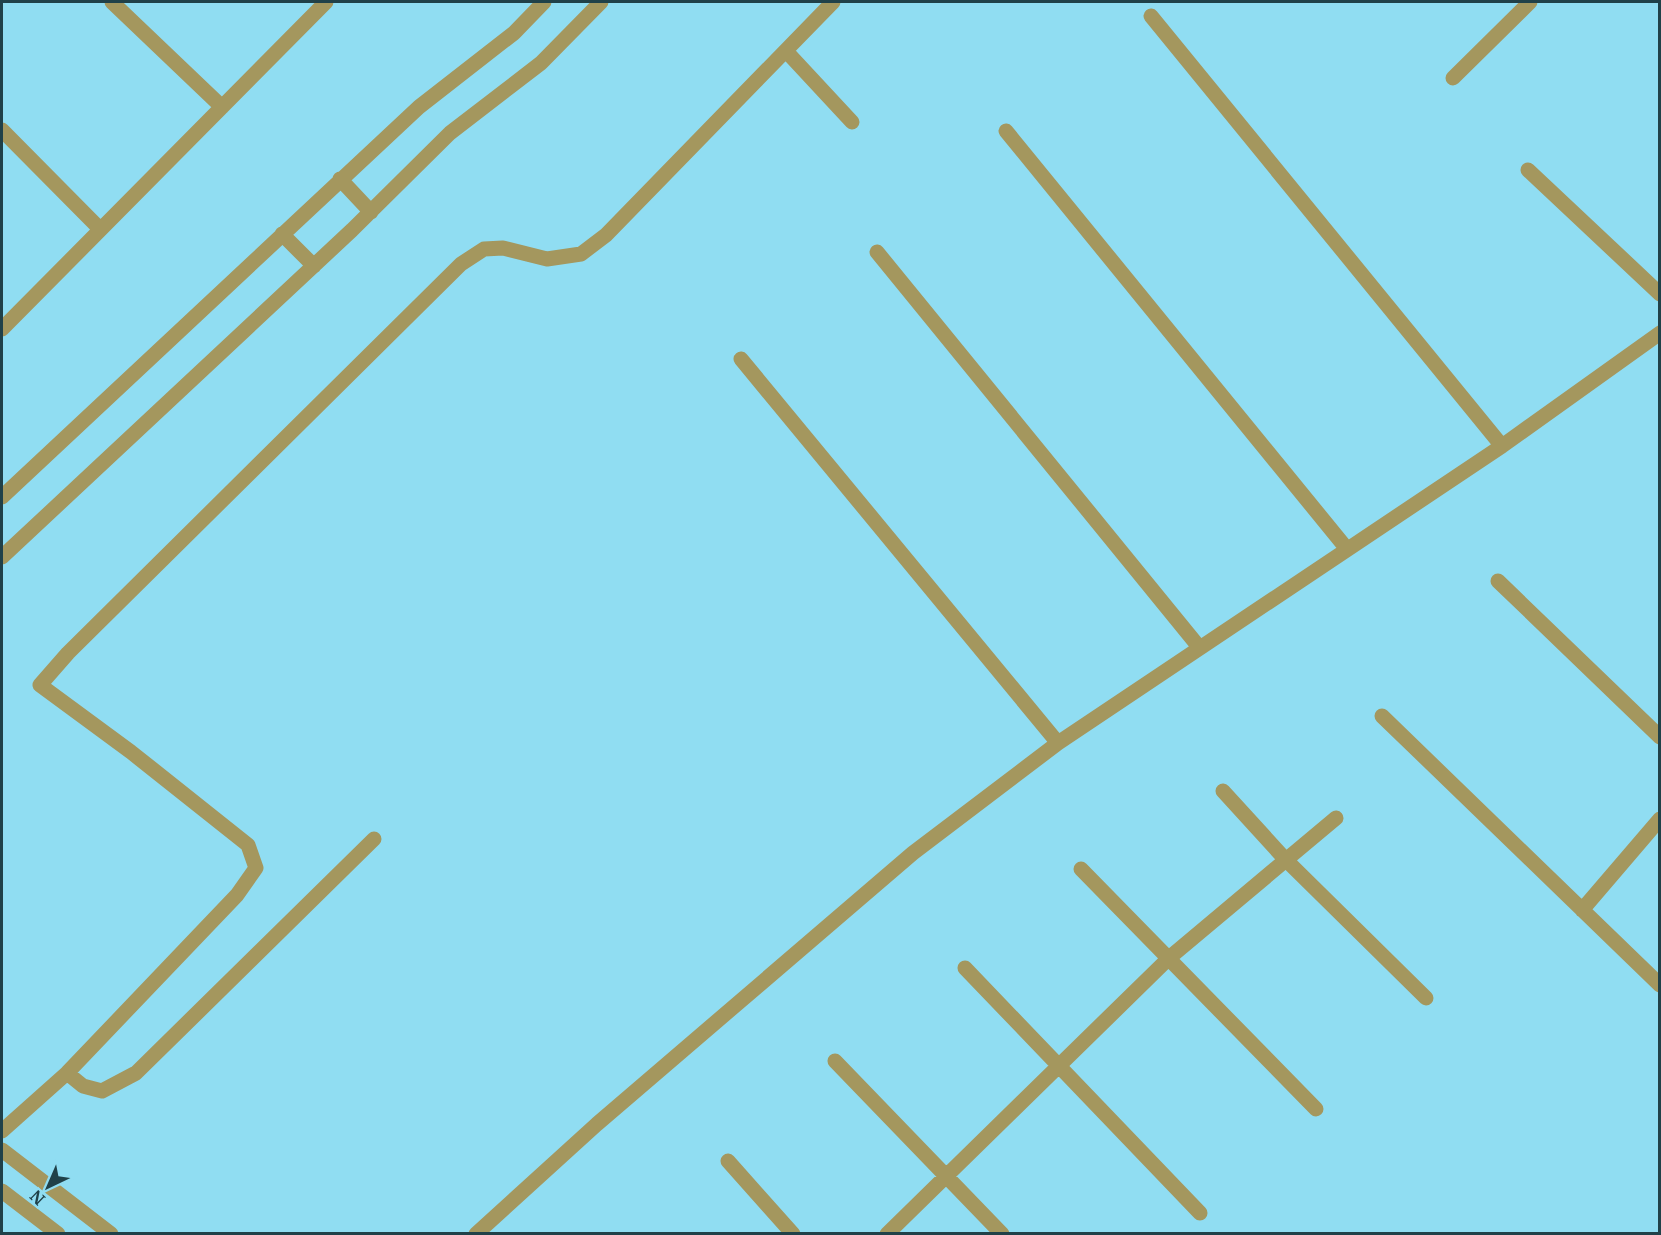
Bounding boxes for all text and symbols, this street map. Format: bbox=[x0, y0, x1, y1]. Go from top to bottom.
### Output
north arrow bbox=[18, 1157, 78, 1217]
text: N bbox=[26, 1186, 49, 1209]

